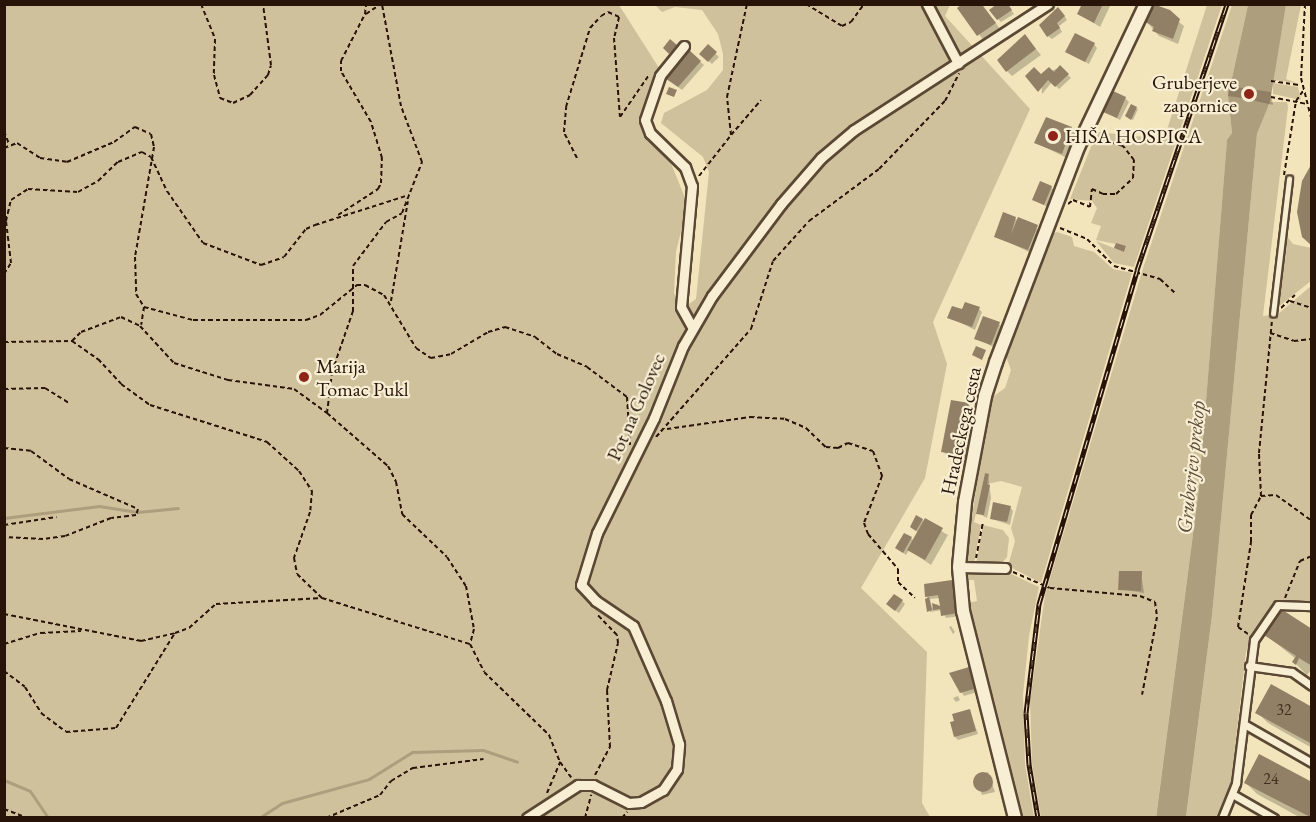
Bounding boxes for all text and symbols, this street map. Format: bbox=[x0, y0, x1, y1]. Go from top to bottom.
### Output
place label: Gruberjeve zapornice bbox=[1152, 70, 1237, 117]
marker: Gruberjeve zapornice bbox=[1242, 87, 1256, 101]
place label: HIŠA HOSPICA bbox=[1065, 124, 1202, 148]
marker: HIŠA HOSPICA bbox=[1046, 129, 1060, 143]
street label: Pot na Golovec bbox=[602, 349, 670, 465]
place label: Marija Tomac Pukl bbox=[316, 354, 409, 401]
street label: Hradeckega cesta bbox=[936, 365, 986, 497]
marker: Marija Tomac Pukl bbox=[297, 370, 311, 384]
water label: Gruberjev prekop bbox=[1172, 400, 1210, 534]
house number: 32 bbox=[1276, 700, 1292, 720]
house number: 24 bbox=[1263, 769, 1279, 789]

